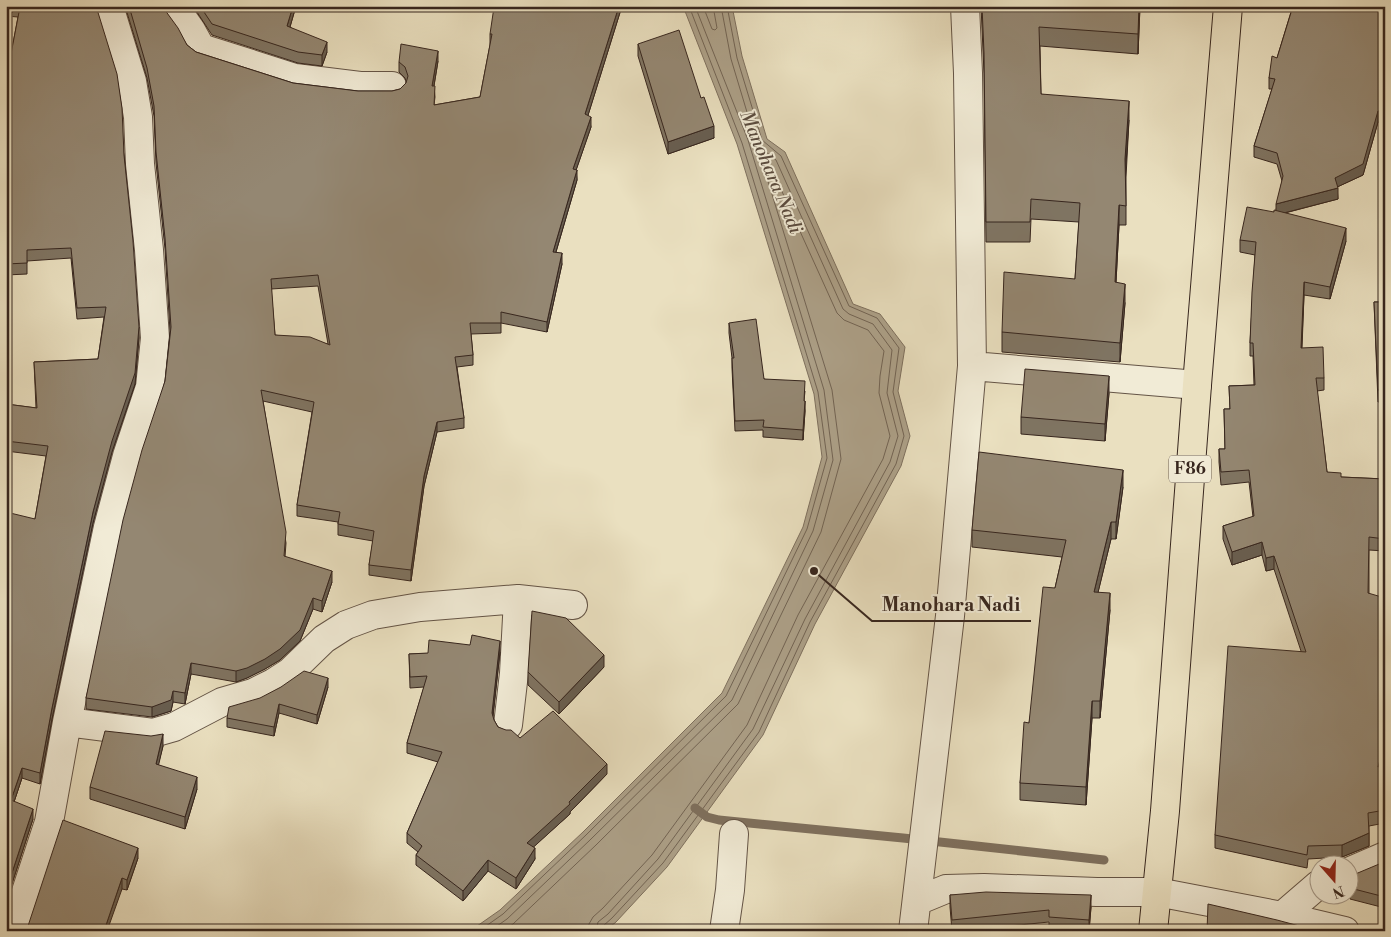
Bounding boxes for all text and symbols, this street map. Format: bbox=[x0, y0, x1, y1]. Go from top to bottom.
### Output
water label: Manohara Nadi bbox=[734, 107, 808, 238]
road number: F86 bbox=[1169, 456, 1211, 482]
callout: Manohara Nadi bbox=[872, 587, 1031, 621]
text: Manohara Nadi bbox=[882, 593, 1020, 617]
north arrow bbox=[1308, 854, 1358, 904]
text: N bbox=[1330, 881, 1346, 902]

